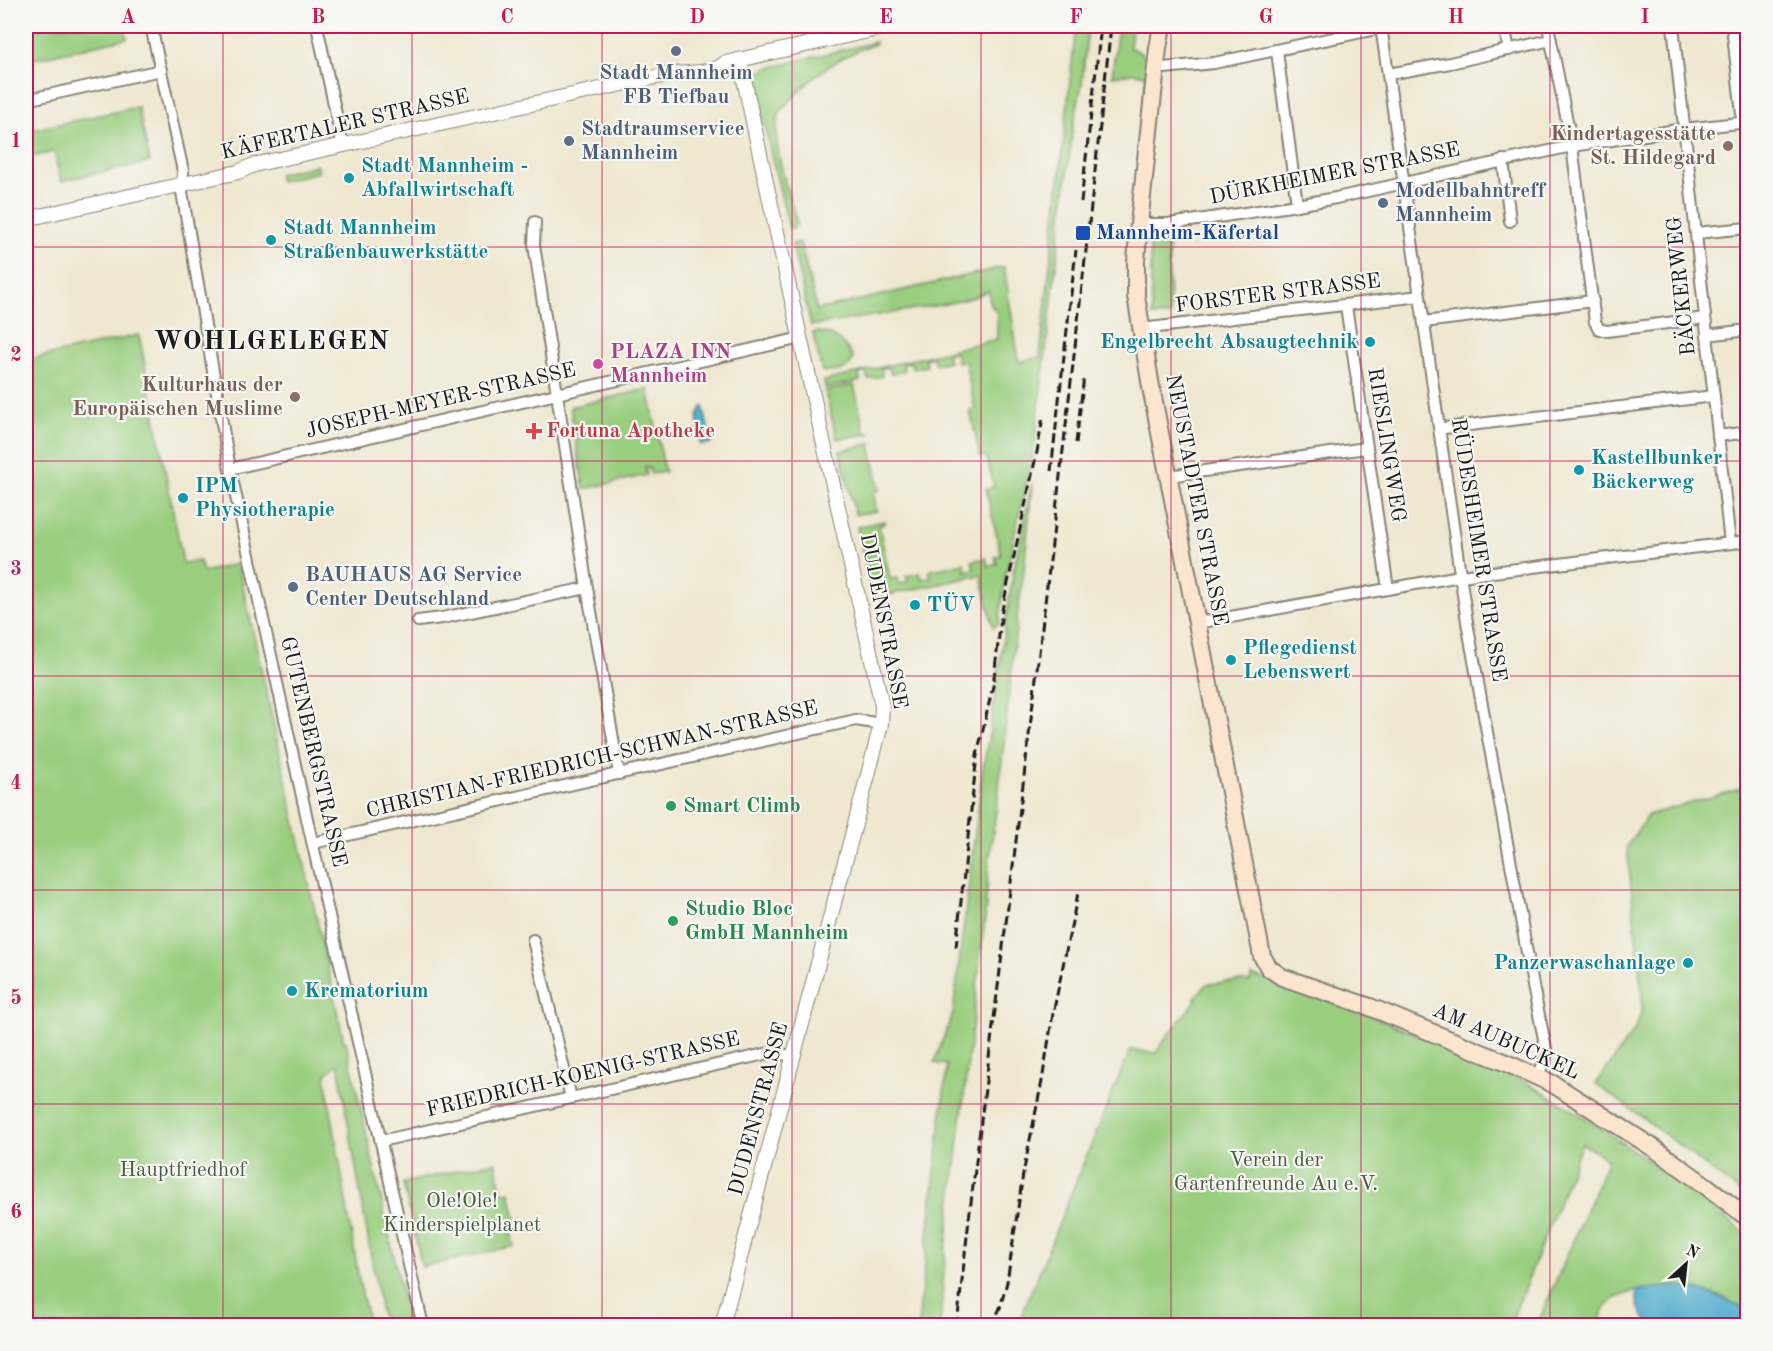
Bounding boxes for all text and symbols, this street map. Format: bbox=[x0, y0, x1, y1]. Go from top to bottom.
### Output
text: A bbox=[120, 8, 136, 28]
text: B bbox=[311, 8, 325, 28]
text: C bbox=[500, 8, 514, 28]
text: D bbox=[689, 8, 705, 28]
text: E bbox=[879, 8, 893, 28]
text: F bbox=[1069, 8, 1083, 28]
text: G bbox=[1259, 8, 1273, 28]
text: H bbox=[1448, 8, 1464, 28]
text: I bbox=[1641, 8, 1649, 28]
marker: Stadt Mannheim FB Tiefbau bbox=[669, 44, 683, 58]
place label: Stadt Mannheim FB Tiefbau bbox=[599, 63, 753, 108]
street label: KÄFERTALER STRASSE bbox=[218, 82, 471, 164]
place label: Stadtraumservice Mannheim bbox=[581, 119, 745, 164]
place label: Kindertagesstätte St. Hildegard bbox=[1550, 124, 1716, 169]
text: 1 bbox=[10, 132, 22, 152]
marker: Stadtraumservice Mannheim bbox=[562, 134, 576, 148]
street label: DÜRKHEIMER STRASSE bbox=[1207, 135, 1462, 209]
marker: Kindertagesstätte St. Hildegard bbox=[1721, 139, 1735, 153]
place label: Stadt Mannheim - Abfallwirtschaft bbox=[361, 156, 528, 201]
marker: Stadt Mannheim - Abfallwirtschaft bbox=[342, 171, 356, 185]
place label: Modellbahntreff Mannheim bbox=[1395, 181, 1547, 226]
marker: Modellbahntreff Mannheim bbox=[1376, 196, 1390, 210]
street label: BÄCKERWEG bbox=[1660, 215, 1700, 357]
place label: Stadt Mannheim Straßenbauwerkstätte bbox=[283, 218, 488, 263]
place label: Mannheim-Käfertal bbox=[1096, 223, 1279, 244]
marker: Mannheim-Käfertal bbox=[1074, 224, 1092, 242]
marker: Stadt Mannheim Straßenbauwerkstätte bbox=[264, 233, 278, 247]
street label: FORSTER STRASSE bbox=[1174, 271, 1382, 317]
district label: WOHLGELEGEN bbox=[154, 328, 390, 355]
place label: Engelbrecht Absaugtechnik bbox=[1100, 332, 1358, 353]
marker: Engelbrecht Absaugtechnik bbox=[1363, 335, 1377, 349]
place label: PLAZA INN Mannheim bbox=[610, 342, 731, 387]
text: 2 bbox=[10, 346, 22, 366]
marker: PLAZA INN Mannheim bbox=[591, 357, 605, 371]
street label: JOSEPH-MEYER-STRASSE bbox=[304, 360, 578, 442]
street label: RIESLINGWEG bbox=[1363, 366, 1409, 524]
street label: NEUSTADTER STRASSE bbox=[1161, 372, 1231, 628]
place label: Kulturhaus der Europäischen Muslime bbox=[72, 375, 283, 420]
marker: Kulturhaus der Europäischen Muslime bbox=[288, 390, 302, 404]
street label: RÜDESHEIMER STRASSE bbox=[1447, 416, 1513, 683]
place label: Fortuna Apotheke bbox=[546, 421, 715, 442]
marker: Fortuna Apotheke bbox=[527, 424, 541, 438]
place label: Kastellbunker Bäckerweg bbox=[1591, 448, 1722, 493]
marker: Kastellbunker Bäckerweg bbox=[1572, 463, 1586, 477]
place label: IPM Physiotherapie bbox=[195, 476, 335, 521]
marker: IPM Physiotherapie bbox=[176, 491, 190, 505]
street label: DUDENSTRASSE bbox=[856, 531, 910, 711]
text: 3 bbox=[10, 560, 22, 580]
place label: BAUHAUS AG Service Center Deutschland bbox=[305, 565, 522, 610]
marker: BAUHAUS AG Service Center Deutschland bbox=[286, 580, 300, 594]
place label: TÜV bbox=[927, 592, 975, 616]
marker: TÜV bbox=[908, 598, 922, 612]
street label: GUTENBERGSTRASSE bbox=[276, 635, 350, 869]
place label: Pflegedienst Lebenswert bbox=[1243, 638, 1357, 683]
marker: Pflegedienst Lebenswert bbox=[1224, 653, 1238, 667]
street label: CHRISTIAN-FRIEDRICH-SCHWAN-STRASSE bbox=[364, 698, 820, 822]
text: 4 bbox=[10, 774, 22, 794]
place label: Smart Climb bbox=[683, 796, 801, 817]
marker: Smart Climb bbox=[664, 799, 678, 813]
place label: Studio Bloc GmbH Mannheim bbox=[685, 899, 849, 944]
marker: Studio Bloc GmbH Mannheim bbox=[666, 914, 680, 928]
place label: Panzerwaschanlage bbox=[1493, 953, 1676, 974]
marker: Panzerwaschanlage bbox=[1681, 956, 1695, 970]
place label: Krematorium bbox=[304, 981, 429, 1002]
marker: Krematorium bbox=[285, 984, 299, 998]
text: 5 bbox=[10, 988, 22, 1009]
street label: AM AUBUCKEL bbox=[1429, 1000, 1583, 1084]
street label: DUDENSTRASSE bbox=[726, 1020, 792, 1198]
street label: FRIEDRICH-KOENIG-STRASSE bbox=[424, 1029, 742, 1121]
park label: Verein der Gartenfreunde Au e.V. bbox=[1174, 1150, 1378, 1195]
park label: Hauptfriedhof bbox=[120, 1160, 248, 1181]
park label: Ole!Ole! Kinderspielplanet bbox=[383, 1191, 541, 1236]
text: 6 bbox=[10, 1203, 22, 1223]
north arrow bbox=[1656, 1234, 1716, 1294]
text: N bbox=[1683, 1243, 1702, 1263]

